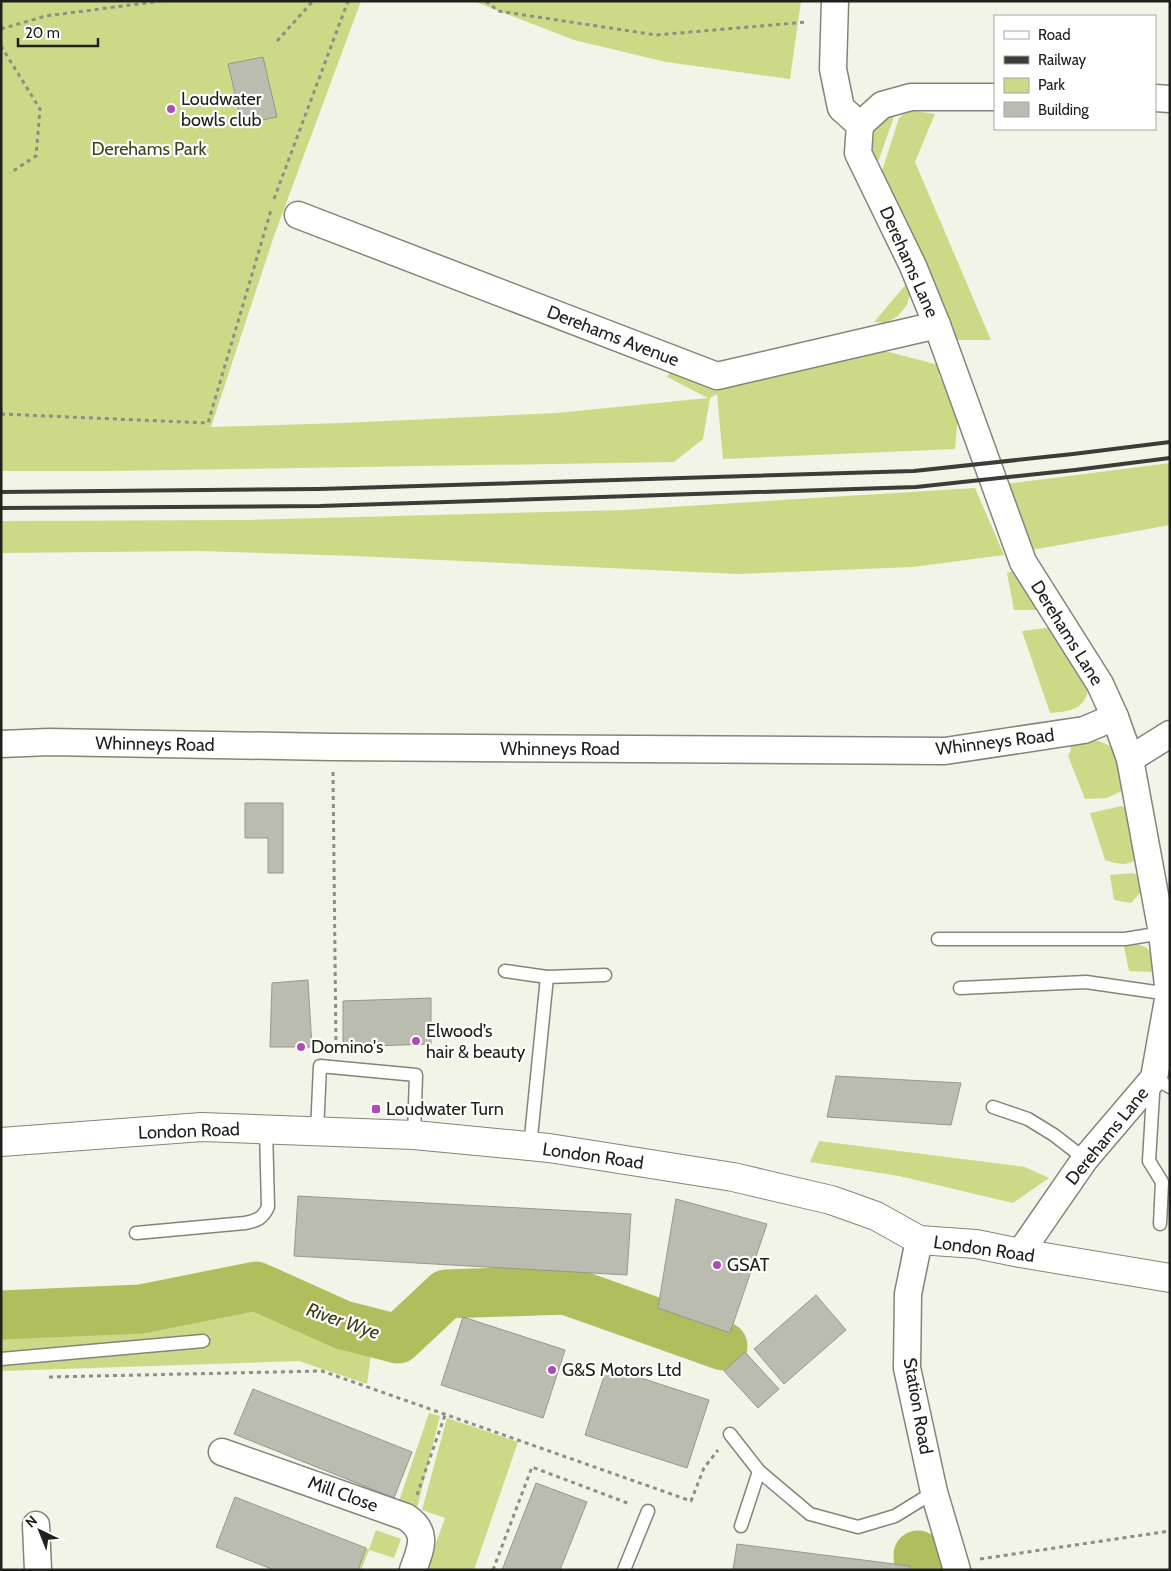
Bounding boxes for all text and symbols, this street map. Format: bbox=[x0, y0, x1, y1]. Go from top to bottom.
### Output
scale bar bbox=[18, 15, 98, 47]
legend bbox=[994, 15, 1156, 130]
text: 20 m bbox=[25, 24, 60, 42]
text: Road bbox=[1038, 26, 1071, 44]
text: Railway bbox=[1038, 51, 1087, 69]
text: Park bbox=[1038, 76, 1065, 94]
place label: Loudwater bowls club bbox=[181, 88, 262, 131]
text: Building bbox=[1038, 101, 1089, 119]
marker: Loudwater bowls club bbox=[165, 103, 177, 115]
park label: Derehams Park bbox=[92, 138, 207, 160]
street label: Derehams Lane bbox=[875, 203, 943, 321]
street label: Derehams Avenue bbox=[544, 301, 682, 371]
street label: Derehams Lane bbox=[1026, 577, 1108, 689]
street label: Whinneys Road bbox=[934, 724, 1056, 760]
street label: Whinneys Road bbox=[95, 732, 215, 756]
street label: Whinneys Road bbox=[500, 738, 620, 760]
place label: Elwood’s hair & beauty bbox=[426, 1020, 525, 1063]
marker: Elwood’s hair & beauty bbox=[410, 1035, 422, 1047]
place label: Domino's bbox=[311, 1036, 383, 1058]
marker: Domino's bbox=[295, 1041, 307, 1053]
street label: Derehams Lane bbox=[1061, 1083, 1153, 1189]
place label: Loudwater Turn bbox=[386, 1098, 504, 1120]
marker: Loudwater Turn bbox=[370, 1103, 382, 1115]
street label: London Road bbox=[138, 1118, 240, 1144]
street label: London Road bbox=[541, 1138, 645, 1174]
street label: London Road bbox=[932, 1231, 1036, 1267]
place label: GSAT bbox=[727, 1254, 770, 1276]
marker: GSAT bbox=[711, 1259, 723, 1271]
water label: River Wye bbox=[304, 1298, 383, 1344]
street label: Station Road bbox=[899, 1356, 937, 1456]
place label: G&S Motors Ltd bbox=[562, 1359, 682, 1381]
marker: G&S Motors Ltd bbox=[546, 1364, 558, 1376]
street label: Mill Close bbox=[305, 1471, 381, 1517]
north arrow bbox=[15, 1506, 65, 1556]
text: N bbox=[21, 1512, 41, 1531]

